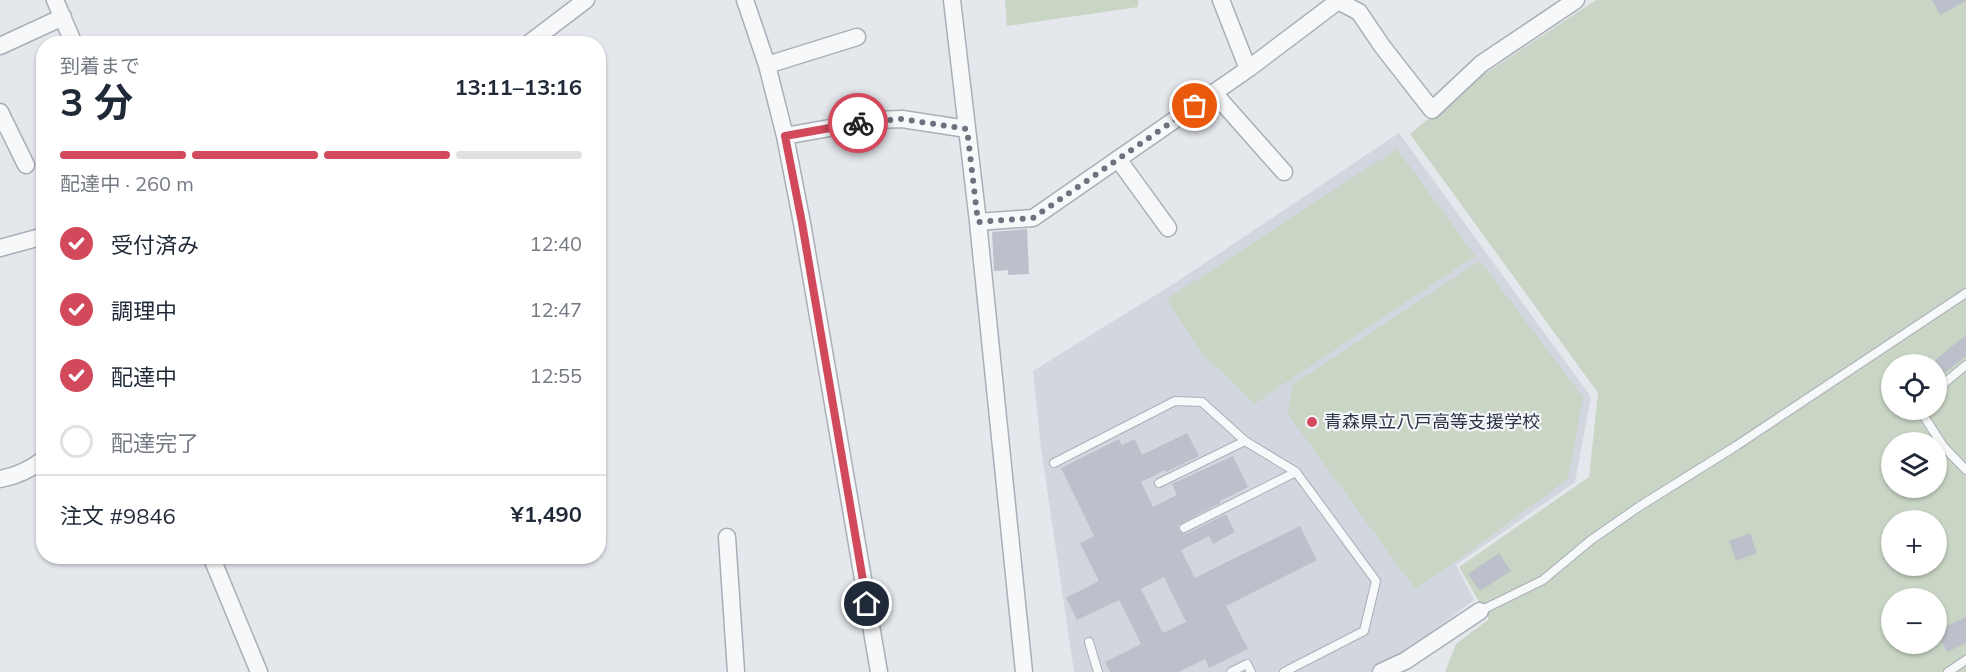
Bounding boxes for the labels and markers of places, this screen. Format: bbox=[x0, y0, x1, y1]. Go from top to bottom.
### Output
pin bbox=[1169, 80, 1220, 131]
place label: 青森県立八戸高等支援学校 bbox=[1324, 410, 1540, 433]
marker: 青森県立八戸高等支援学校 bbox=[1305, 415, 1319, 429]
pin bbox=[841, 578, 892, 629]

